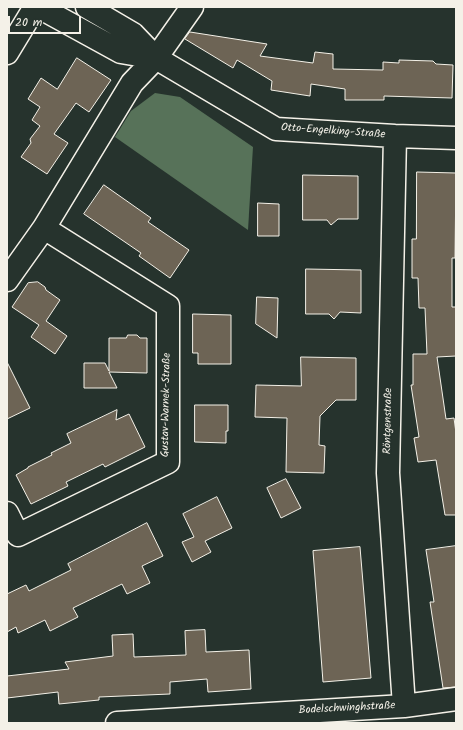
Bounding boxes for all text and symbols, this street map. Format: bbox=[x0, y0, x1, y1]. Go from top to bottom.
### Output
scale bar bbox=[10, 8, 83, 34]
text: 20 m bbox=[15, 13, 42, 32]
street label: Otto-Engelking-Straße bbox=[280, 122, 386, 142]
street label: Gustav-Warnek-Straße bbox=[159, 353, 175, 457]
street label: Röntgenstraße bbox=[382, 388, 396, 454]
street label: Bodelschwinghstraße bbox=[298, 700, 396, 718]

